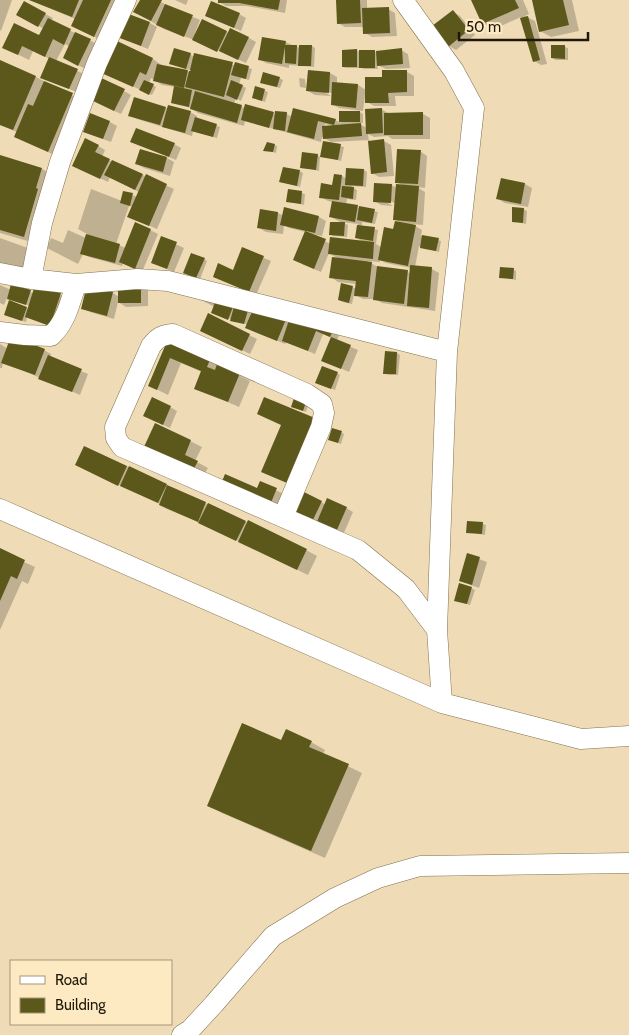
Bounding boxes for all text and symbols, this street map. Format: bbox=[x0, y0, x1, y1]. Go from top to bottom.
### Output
scale bar bbox=[459, 10, 588, 42]
text: 50 m bbox=[466, 18, 501, 36]
legend bbox=[10, 960, 172, 1025]
text: Road bbox=[55, 971, 88, 989]
text: Building bbox=[55, 996, 106, 1014]

